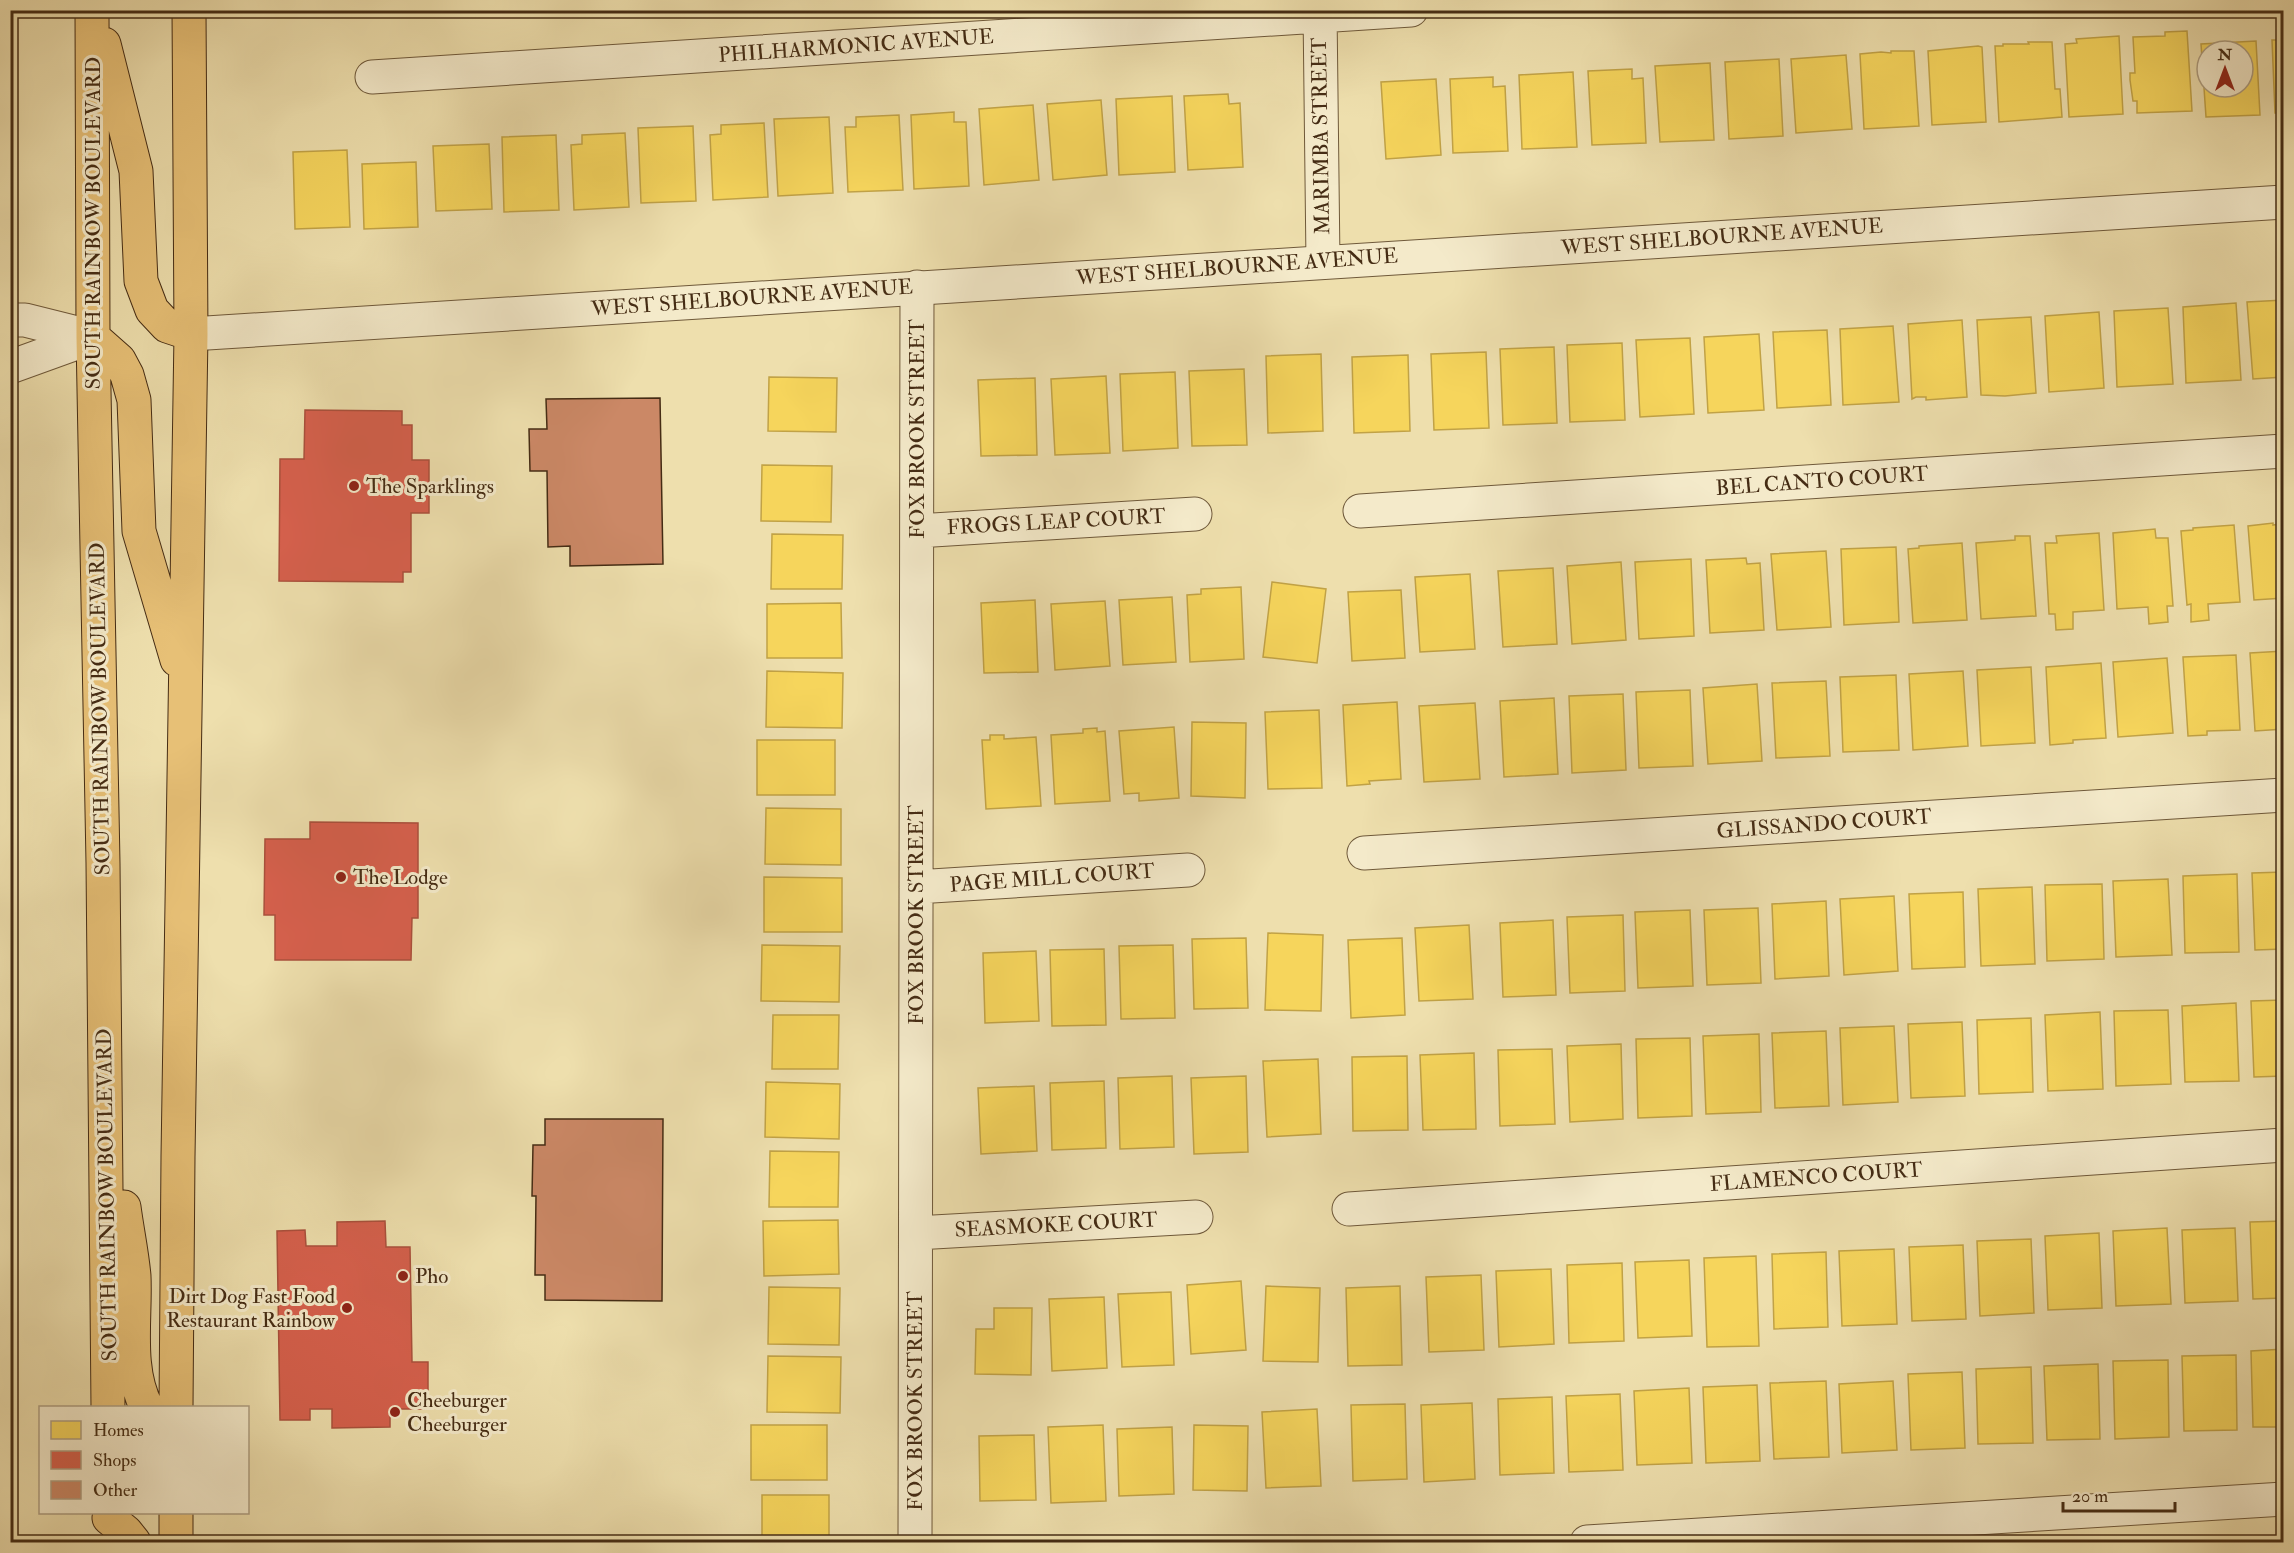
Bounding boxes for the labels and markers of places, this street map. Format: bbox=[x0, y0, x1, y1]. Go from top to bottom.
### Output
place label: The Sparklings bbox=[366, 473, 494, 500]
marker: The Sparklings bbox=[347, 479, 361, 493]
place label: The Lodge bbox=[353, 864, 448, 891]
marker: The Lodge bbox=[334, 870, 348, 884]
place label: Pho bbox=[415, 1263, 448, 1290]
marker: Pho bbox=[396, 1269, 410, 1283]
place label: Dirt Dog Fast Food Restaurant Rainbow bbox=[166, 1283, 336, 1334]
marker: Dirt Dog Fast Food Restaurant Rainbow bbox=[340, 1301, 354, 1315]
place label: Cheeburger Cheeburger bbox=[407, 1387, 507, 1438]
marker: Cheeburger Cheeburger bbox=[388, 1405, 402, 1419]

